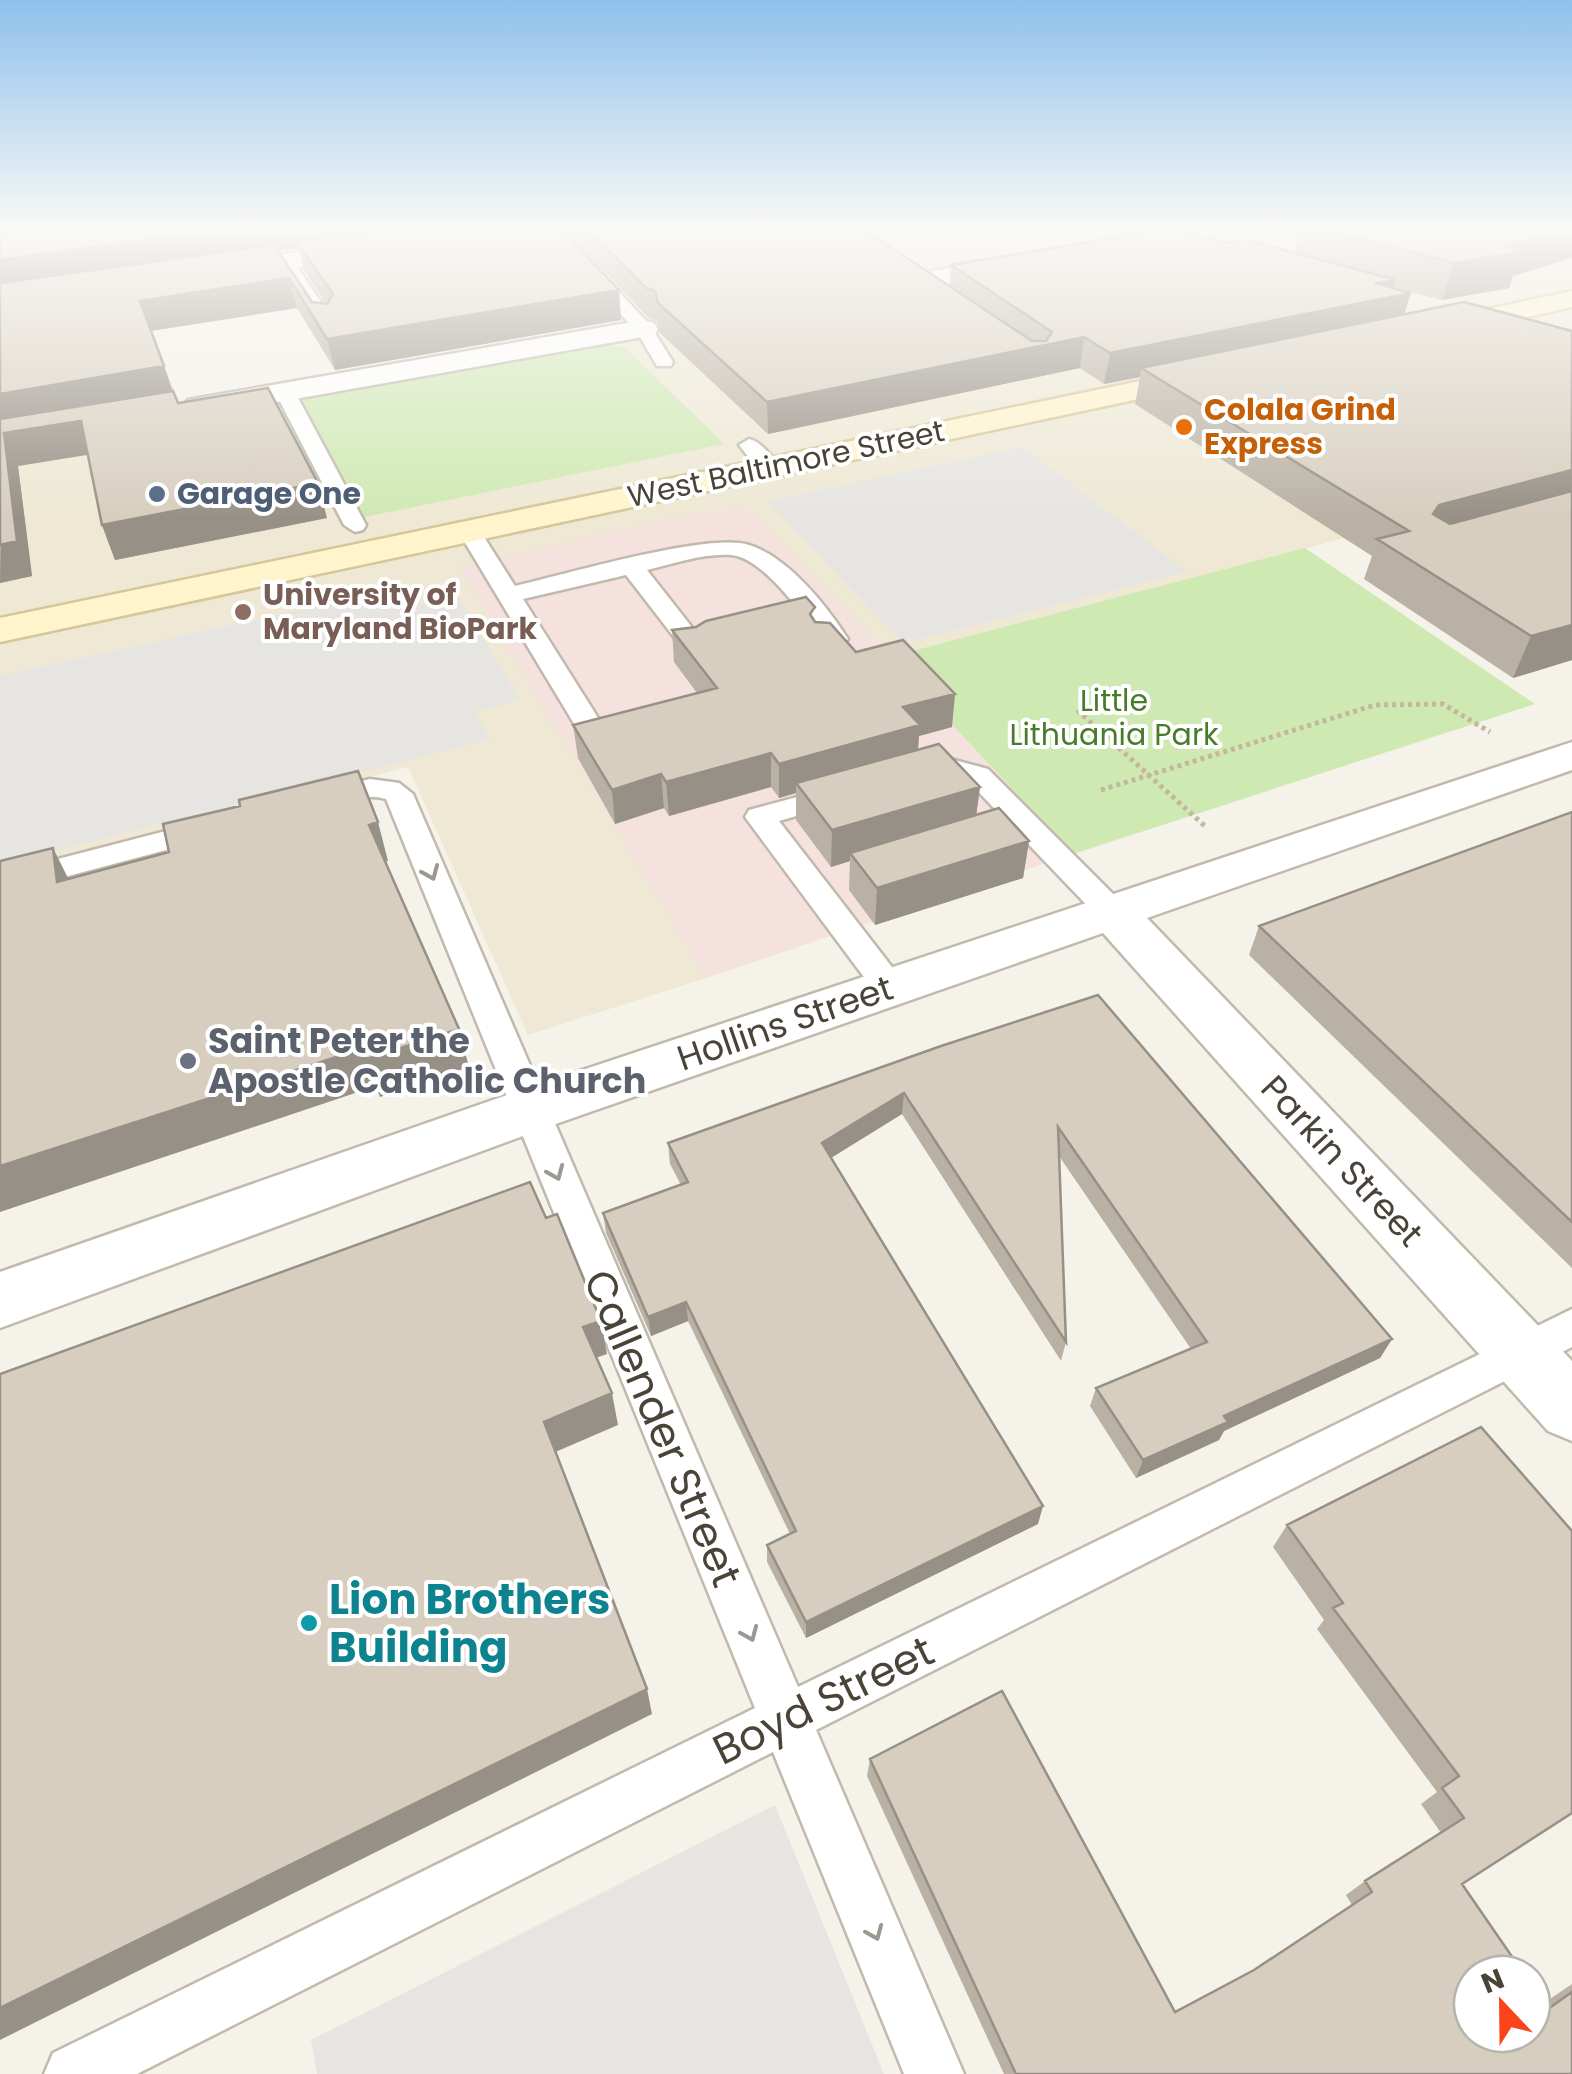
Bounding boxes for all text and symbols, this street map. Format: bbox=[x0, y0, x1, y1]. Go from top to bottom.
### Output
place label: Colala Grind Express bbox=[1204, 388, 1396, 465]
street label: West Baltimore Street bbox=[624, 409, 948, 518]
marker: Colala Grind Express bbox=[1173, 416, 1195, 438]
place label: Garage One bbox=[177, 472, 361, 515]
marker: Garage One bbox=[146, 483, 168, 505]
place label: University of Maryland BioPark bbox=[263, 573, 538, 650]
marker: University of Maryland BioPark bbox=[232, 601, 254, 623]
park label: Little Lithuania Park bbox=[1009, 679, 1219, 756]
one-way arrow bbox=[419, 862, 439, 880]
street label: Hollins Street bbox=[671, 963, 899, 1082]
place label: Saint Peter the Apostle Catholic Church bbox=[208, 1016, 646, 1105]
marker: Saint Peter the Apostle Catholic Church bbox=[177, 1050, 199, 1072]
street label: Parkin Street bbox=[1250, 1064, 1435, 1257]
one-way arrow bbox=[544, 1162, 564, 1180]
street label: Callender Street bbox=[569, 1261, 756, 1596]
place label: Lion Brothers Building bbox=[329, 1570, 610, 1677]
marker: Lion Brothers Building bbox=[298, 1612, 320, 1634]
street label: Boyd Street bbox=[703, 1622, 943, 1779]
one-way arrow bbox=[738, 1624, 758, 1641]
one-way arrow bbox=[863, 1923, 883, 1941]
north arrow bbox=[1452, 1954, 1552, 2054]
text: N bbox=[1476, 1959, 1510, 2003]

